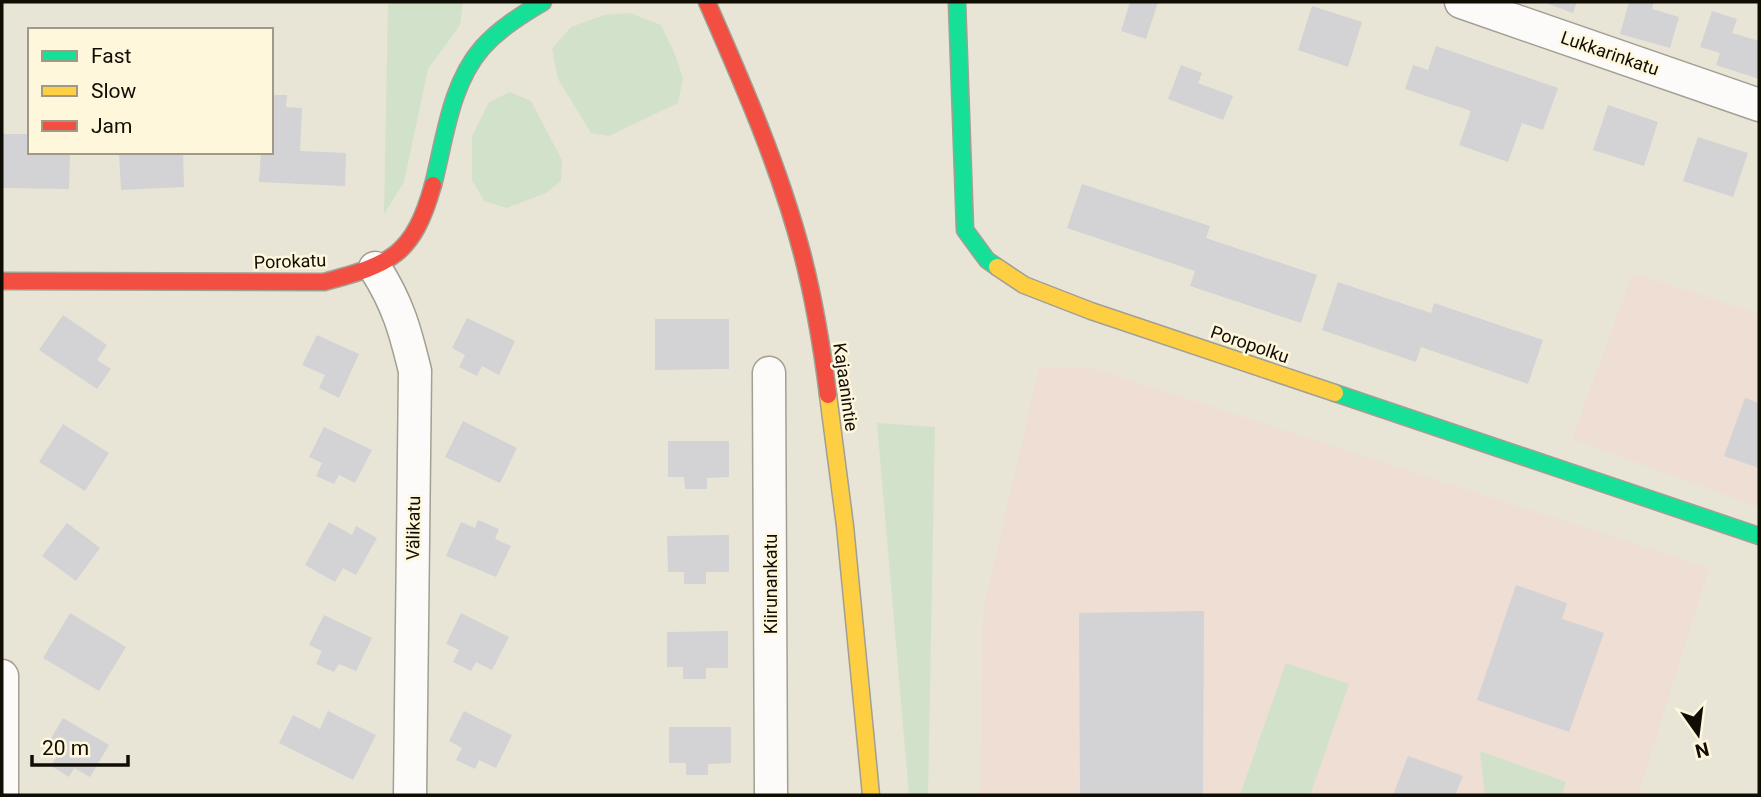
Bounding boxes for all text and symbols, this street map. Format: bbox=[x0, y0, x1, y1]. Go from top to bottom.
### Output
street label: Lukkarinkatu bbox=[1558, 26, 1662, 80]
legend bbox=[28, 28, 273, 154]
text: Fast bbox=[91, 44, 132, 68]
text: Slow bbox=[91, 79, 137, 103]
text: Jam bbox=[91, 114, 132, 138]
street label: Porokatu bbox=[253, 249, 327, 273]
street label: Poropolku bbox=[1208, 321, 1292, 367]
street label: Kajaanintie bbox=[829, 341, 863, 433]
street label: Välikatu bbox=[402, 496, 424, 560]
street label: Kiirunankatu bbox=[760, 534, 781, 634]
north arrow bbox=[1663, 699, 1733, 769]
scale bar bbox=[32, 724, 128, 768]
text: 20 m bbox=[42, 736, 89, 760]
text: N bbox=[1693, 737, 1711, 763]

